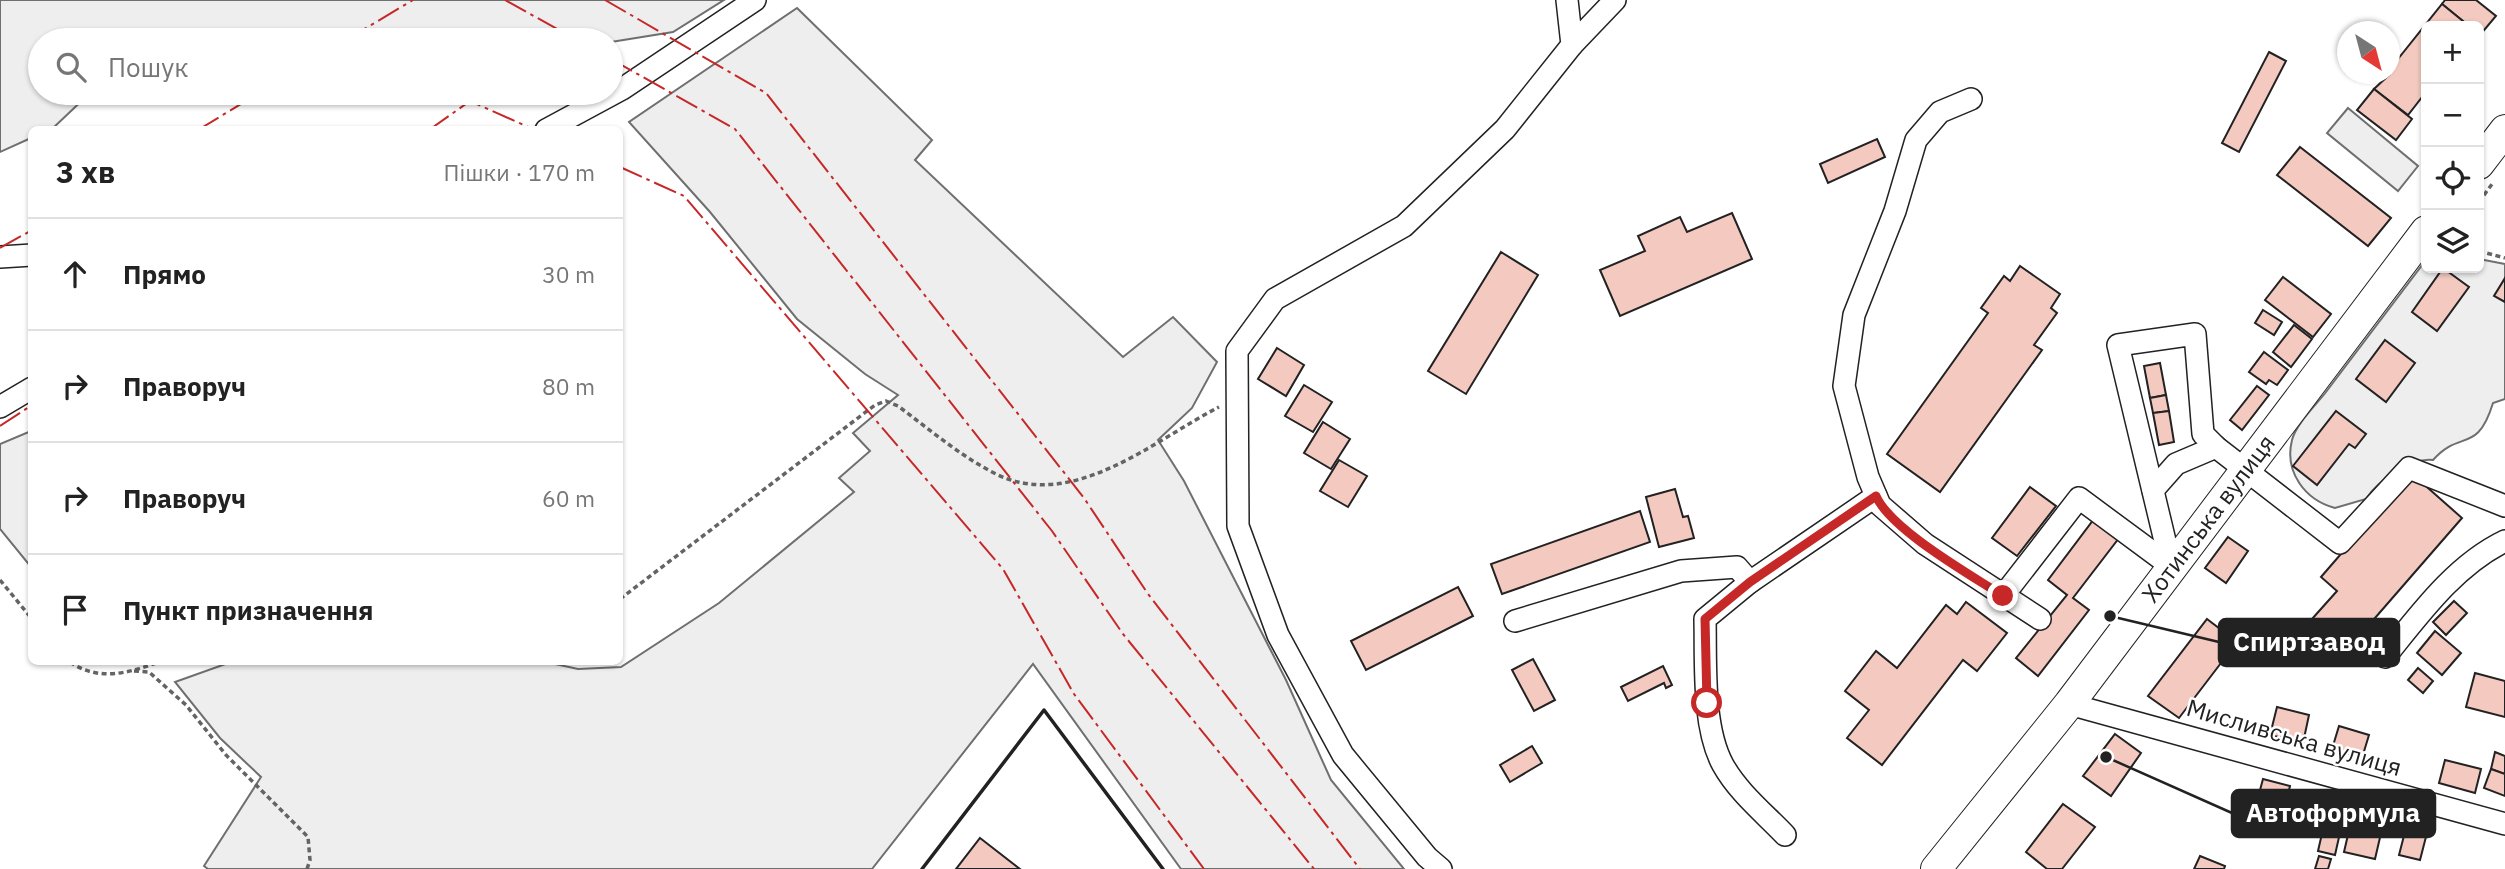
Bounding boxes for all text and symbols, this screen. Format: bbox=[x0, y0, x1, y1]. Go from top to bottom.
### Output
north arrow bbox=[2337, 21, 2400, 84]
map controls bbox=[2421, 21, 2484, 273]
button: + bbox=[2421, 21, 2484, 84]
search box bbox=[28, 28, 623, 105]
icon: search bbox=[52, 48, 90, 86]
text: Пошук bbox=[108, 50, 189, 84]
button: − bbox=[2421, 84, 2484, 147]
button: locate bbox=[2421, 147, 2484, 210]
text: 3 хв bbox=[56, 152, 115, 191]
text: Пішки · 170 m bbox=[444, 157, 595, 187]
button: layers bbox=[2421, 210, 2484, 273]
icon: ahead bbox=[56, 255, 94, 293]
text: Прямо bbox=[123, 257, 206, 291]
text: 30 m bbox=[542, 259, 595, 289]
icon: right bbox=[56, 367, 94, 405]
text: Праворуч bbox=[123, 369, 246, 403]
text: 80 m bbox=[542, 371, 595, 401]
street label: Хотинська вулиця bbox=[2134, 428, 2282, 609]
icon: right bbox=[56, 479, 94, 517]
text: Праворуч bbox=[123, 481, 246, 515]
text: 60 m bbox=[542, 483, 595, 513]
route end bbox=[1987, 580, 2018, 611]
icon: arrive bbox=[56, 591, 94, 629]
text: Пункт призначення bbox=[123, 593, 373, 627]
callout: Спиртзавод bbox=[2219, 619, 2399, 666]
text: Спиртзавод bbox=[2233, 624, 2385, 658]
route start bbox=[1691, 687, 1722, 718]
street label: Мисливська вулиця bbox=[2183, 691, 2406, 783]
callout: Автоформула bbox=[2232, 790, 2435, 837]
text: Автоформула bbox=[2246, 795, 2420, 829]

